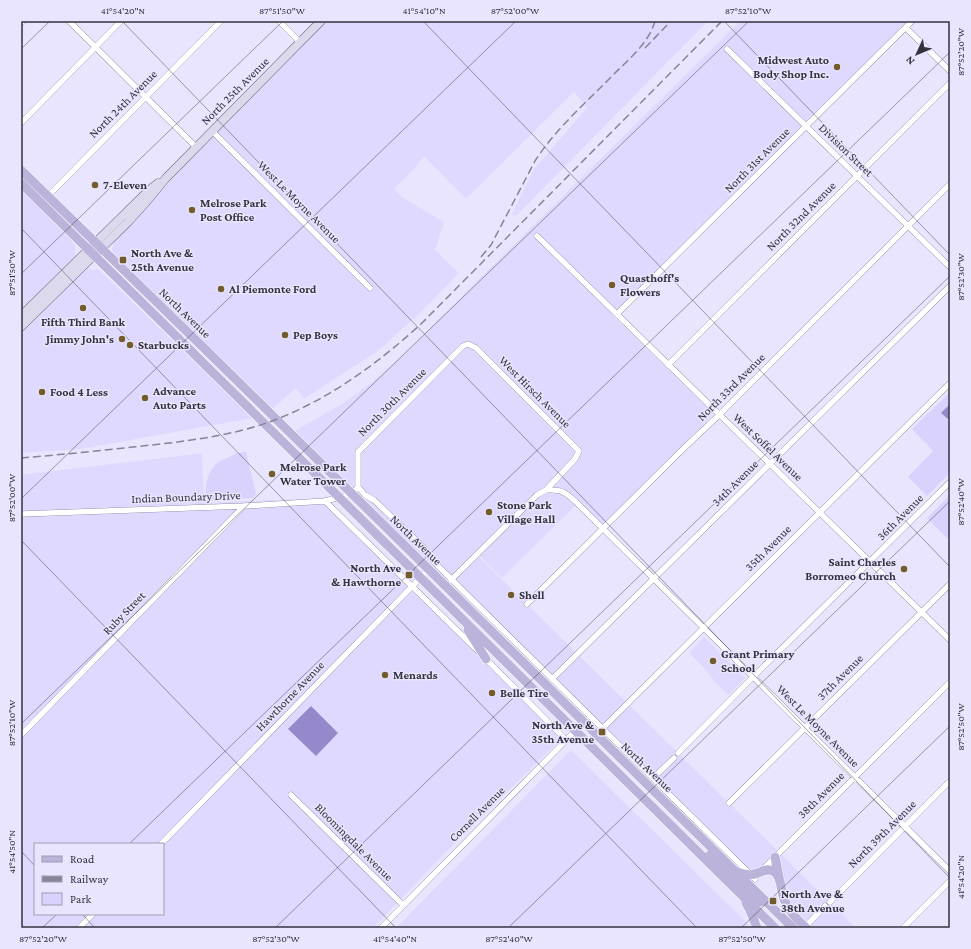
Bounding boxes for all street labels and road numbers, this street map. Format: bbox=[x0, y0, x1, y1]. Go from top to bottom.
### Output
street label: North 25th Avenue bbox=[198, 54, 272, 128]
street label: North 24th Avenue bbox=[86, 67, 160, 141]
street label: Division Street bbox=[816, 120, 877, 180]
street label: North 31st Avenue bbox=[721, 124, 793, 196]
street label: West Le Moyne Avenue bbox=[255, 158, 343, 246]
street label: North 32nd Avenue bbox=[763, 178, 839, 254]
street label: North Avenue bbox=[156, 285, 214, 341]
street label: North 33rd Avenue bbox=[694, 350, 768, 424]
street label: West Hirsch Avenue bbox=[496, 353, 574, 431]
street label: North 30th Avenue bbox=[355, 365, 429, 439]
street label: West Soffel Avenue bbox=[730, 410, 806, 484]
street label: 34th Avenue bbox=[709, 457, 761, 509]
street label: Indian Boundary Drive bbox=[131, 488, 241, 506]
street label: 36th Avenue bbox=[874, 491, 926, 543]
street label: North Avenue bbox=[387, 512, 445, 568]
street label: 35th Avenue bbox=[742, 522, 794, 574]
street label: Ruby Street bbox=[100, 588, 149, 638]
street label: 37th Avenue bbox=[814, 651, 866, 703]
street label: Hawthorne Avenue bbox=[253, 658, 327, 734]
street label: West Le Moyne Avenue bbox=[774, 682, 862, 770]
street label: North Avenue bbox=[618, 739, 676, 795]
street label: 38th Avenue bbox=[795, 769, 847, 821]
street label: Cornell Avenue bbox=[446, 783, 508, 845]
street label: North 39th Avenue bbox=[845, 797, 919, 871]
street label: Bloomingdale Avenue bbox=[312, 800, 396, 884]

